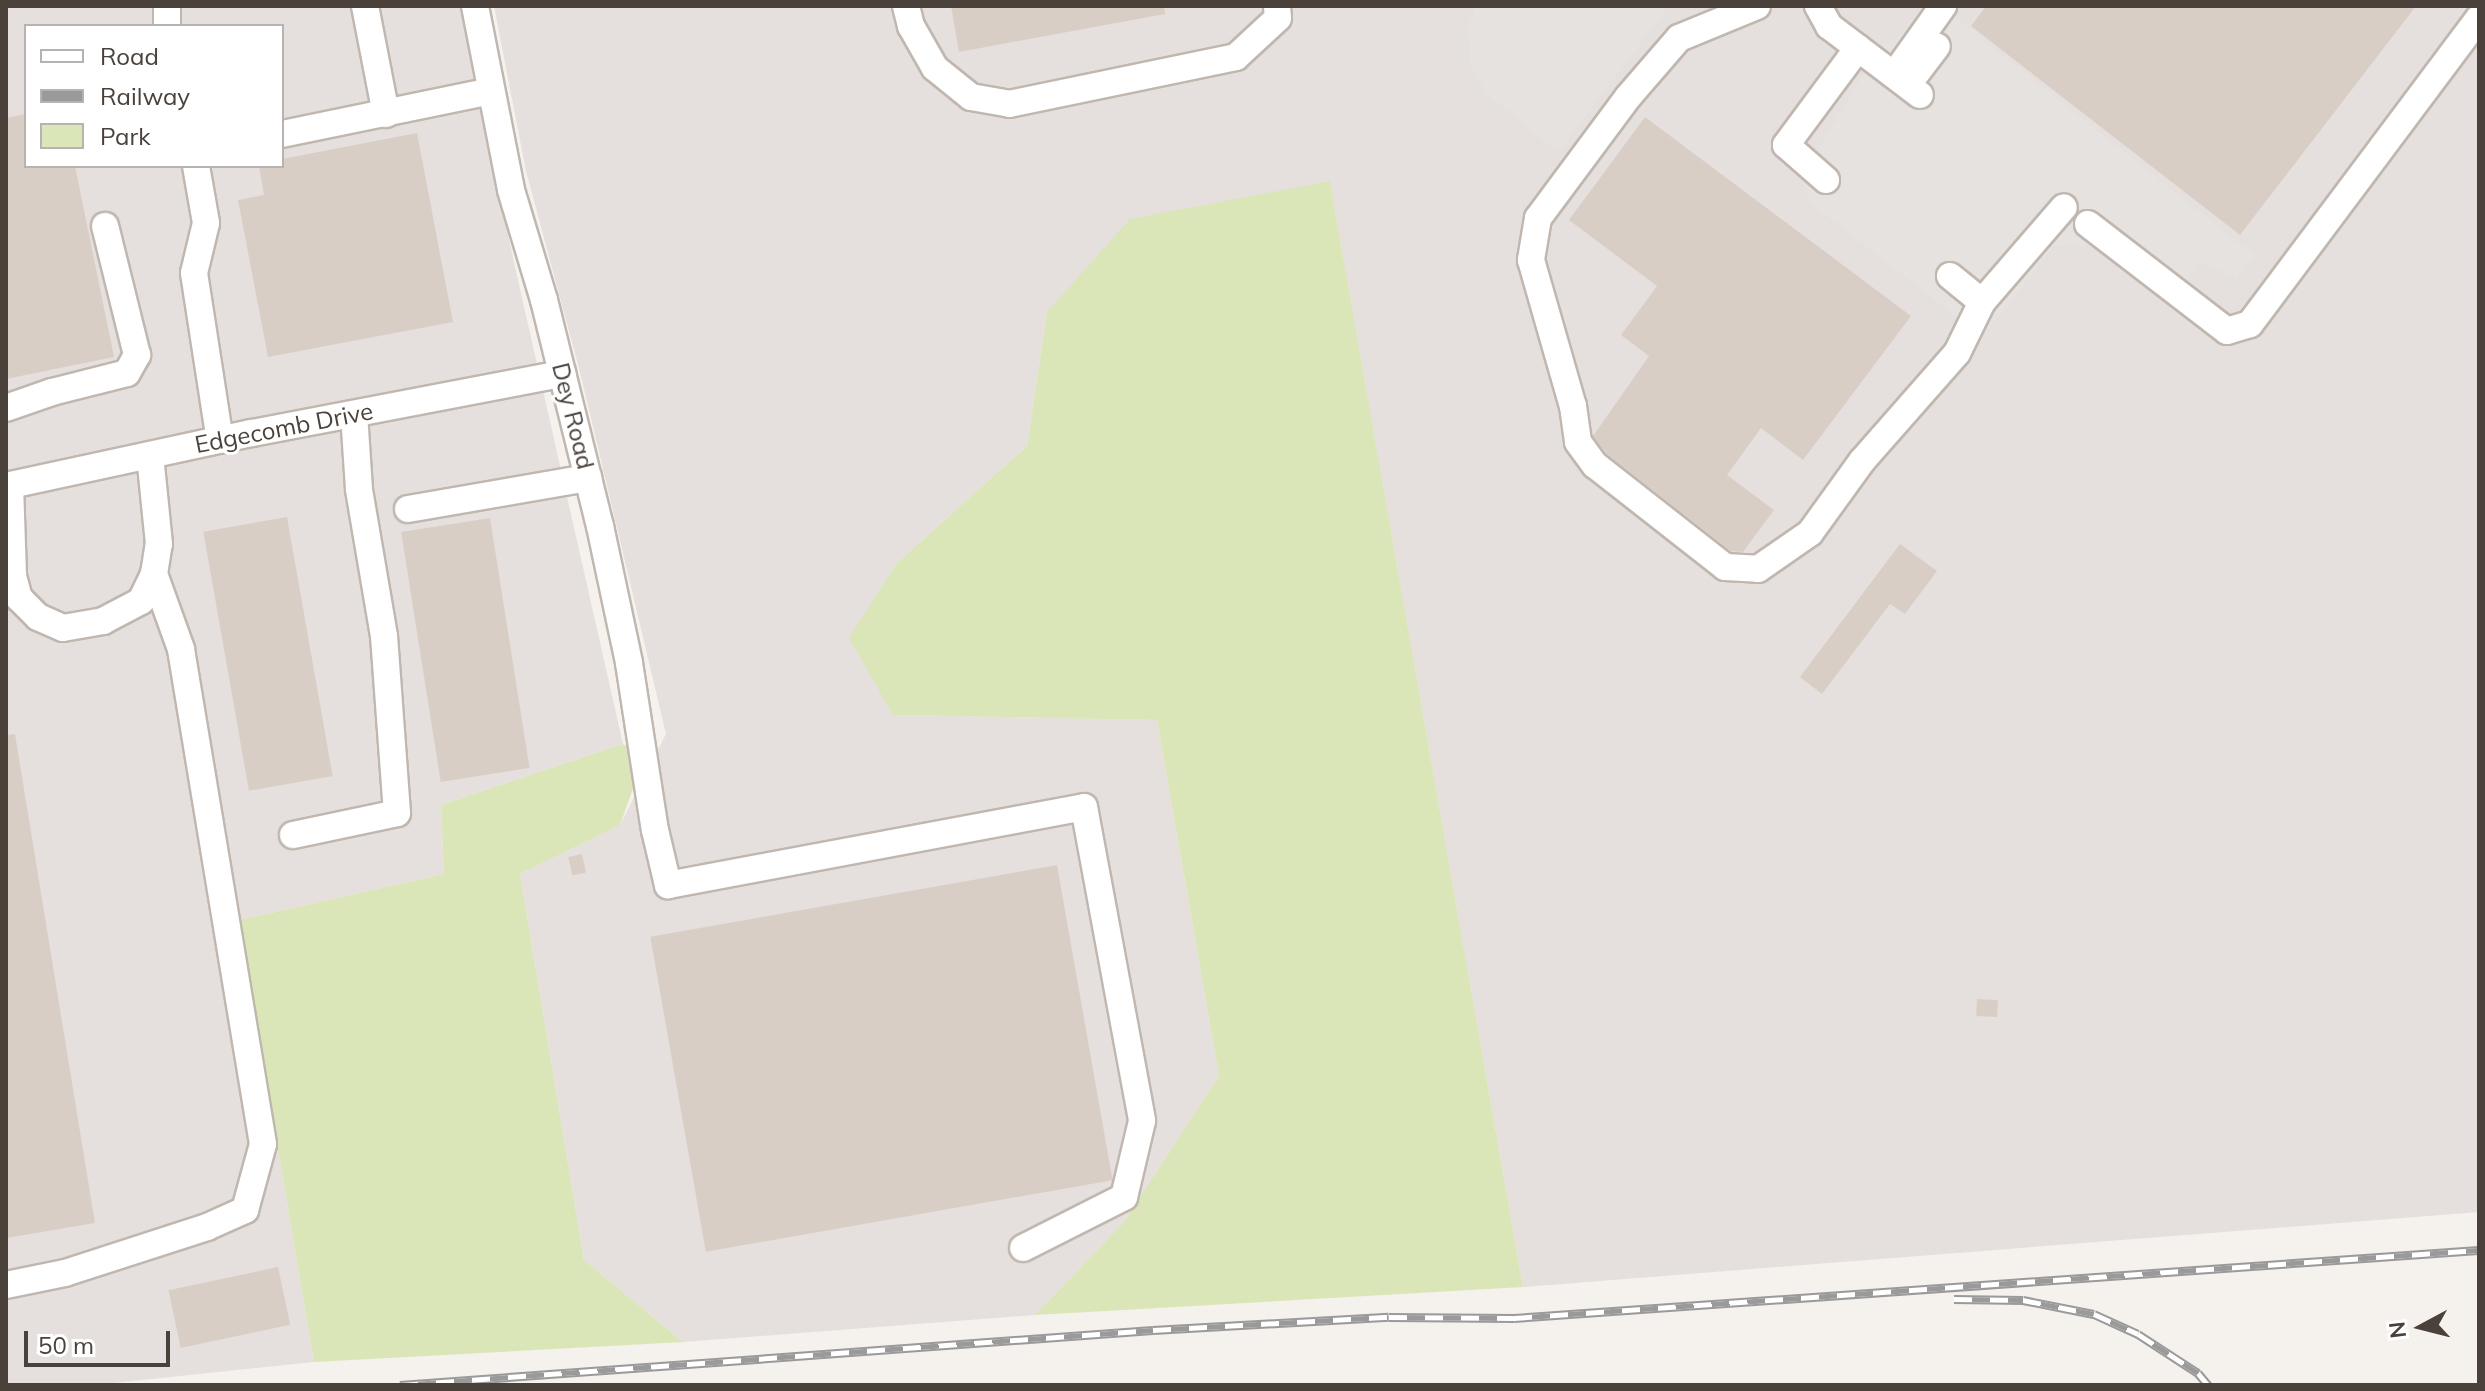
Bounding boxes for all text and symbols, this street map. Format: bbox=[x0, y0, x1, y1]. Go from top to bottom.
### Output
legend bbox=[24, 24, 284, 168]
text: Road bbox=[100, 41, 159, 71]
text: Railway bbox=[100, 81, 190, 111]
text: Park bbox=[100, 121, 151, 151]
street label: Dey Road bbox=[546, 360, 600, 472]
street label: Edgecomb Drive bbox=[192, 397, 376, 459]
north arrow bbox=[2381, 1287, 2461, 1367]
scale bar bbox=[28, 1315, 174, 1365]
text: N bbox=[2382, 1320, 2412, 1340]
text: 50 m bbox=[38, 1330, 94, 1360]

